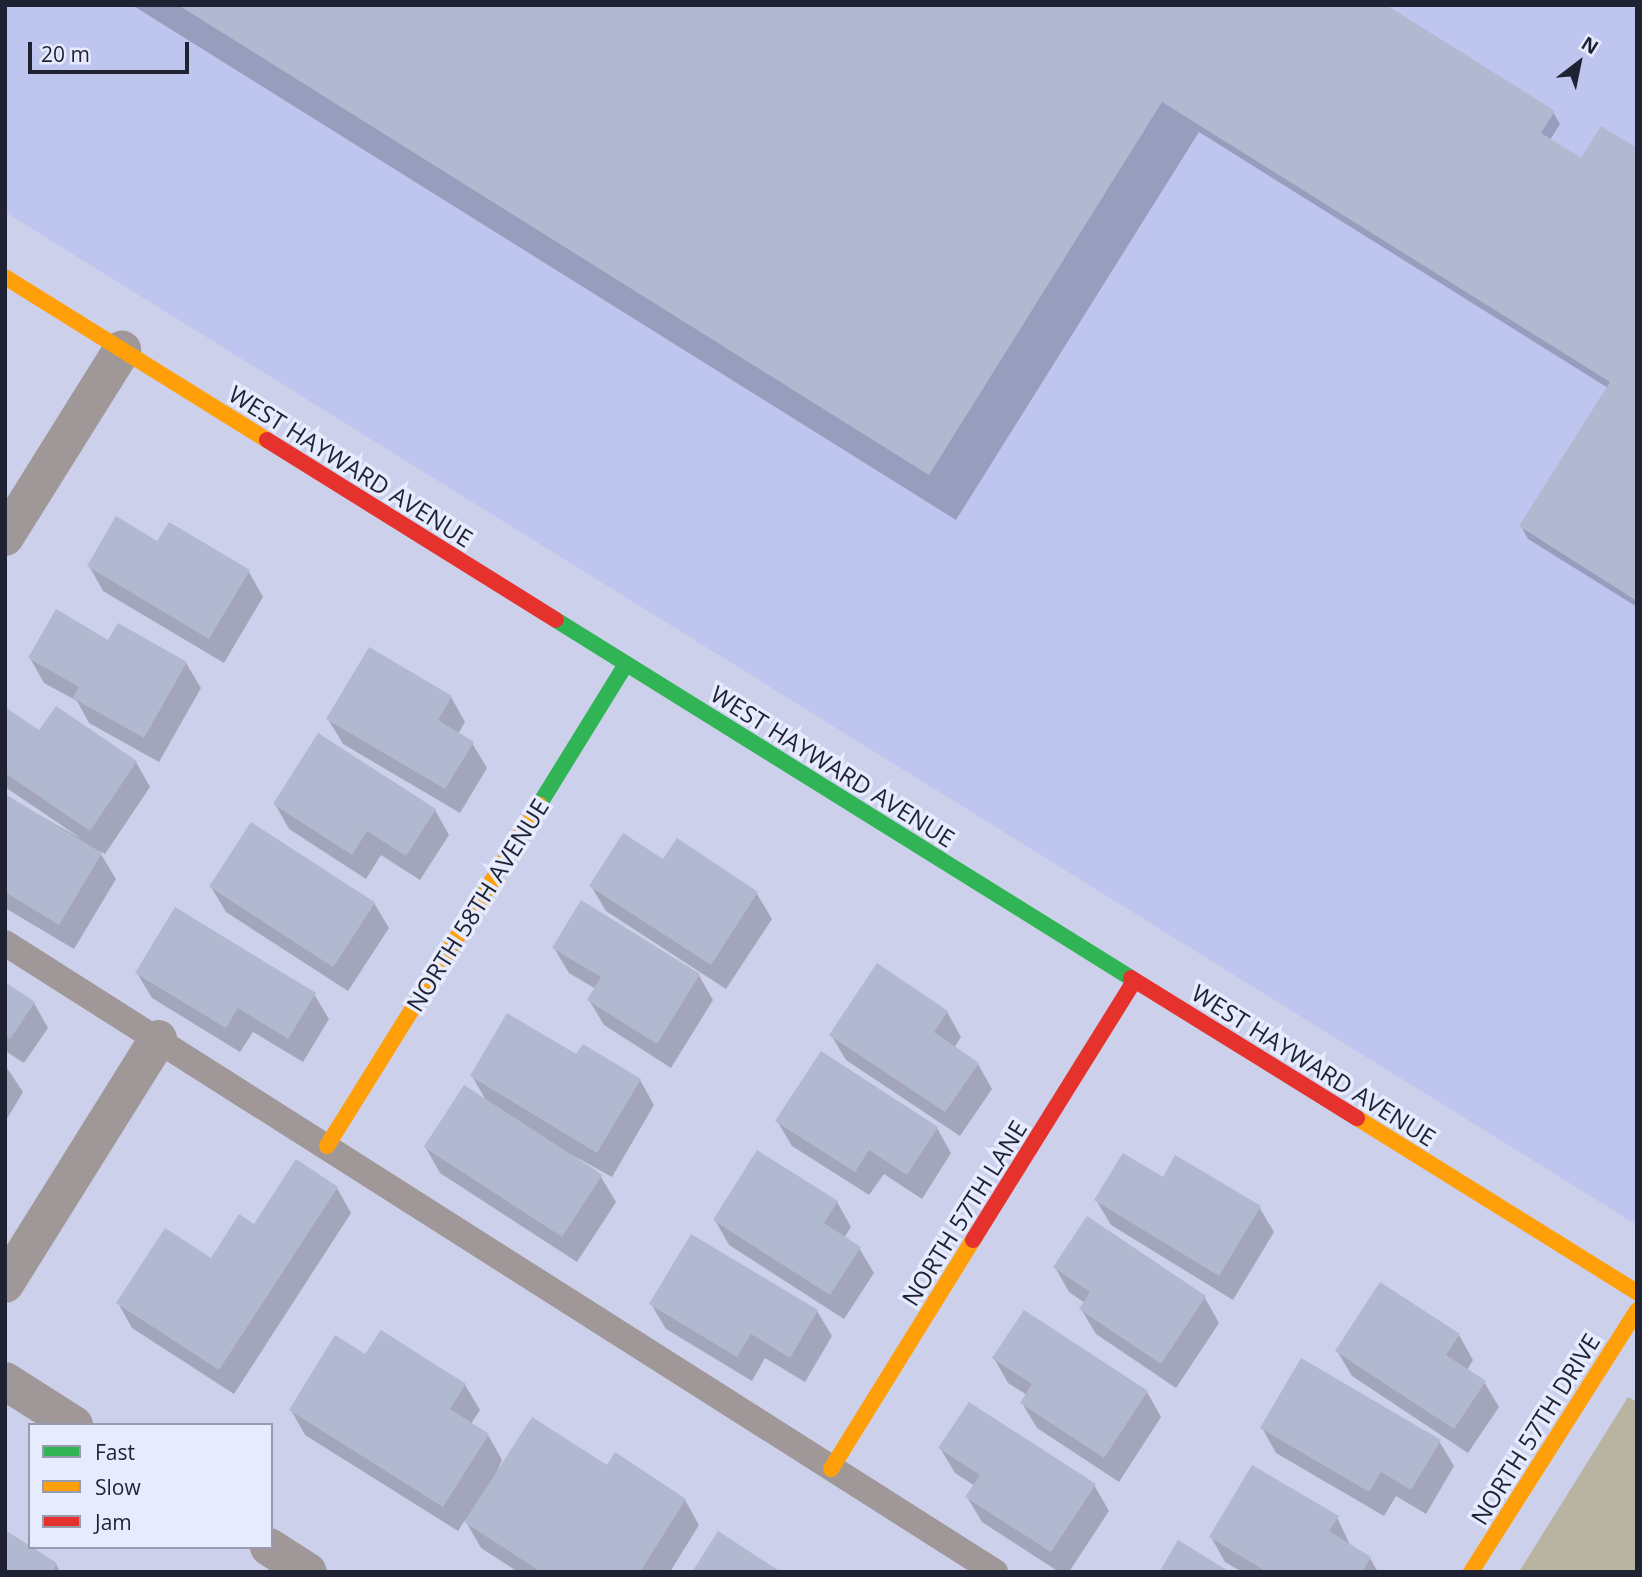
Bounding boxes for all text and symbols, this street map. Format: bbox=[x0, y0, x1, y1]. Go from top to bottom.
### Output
scale bar bbox=[32, 28, 192, 72]
north arrow bbox=[1544, 28, 1614, 98]
text: N bbox=[1577, 30, 1604, 60]
text: 20 m bbox=[41, 40, 90, 68]
street label: WEST HAYWARD AVENUE bbox=[224, 379, 478, 553]
street label: WEST HAYWARD AVENUE bbox=[706, 679, 960, 853]
street label: NORTH 58TH AVENUE bbox=[400, 793, 554, 1017]
street label: WEST HAYWARD AVENUE bbox=[1187, 978, 1441, 1152]
street label: NORTH 57TH LANE bbox=[896, 1115, 1032, 1311]
street label: NORTH 57TH DRIVE bbox=[1465, 1328, 1605, 1530]
legend bbox=[28, 1423, 273, 1549]
text: Fast bbox=[95, 1438, 135, 1466]
text: Slow bbox=[95, 1473, 141, 1501]
text: Jam bbox=[95, 1508, 132, 1536]

